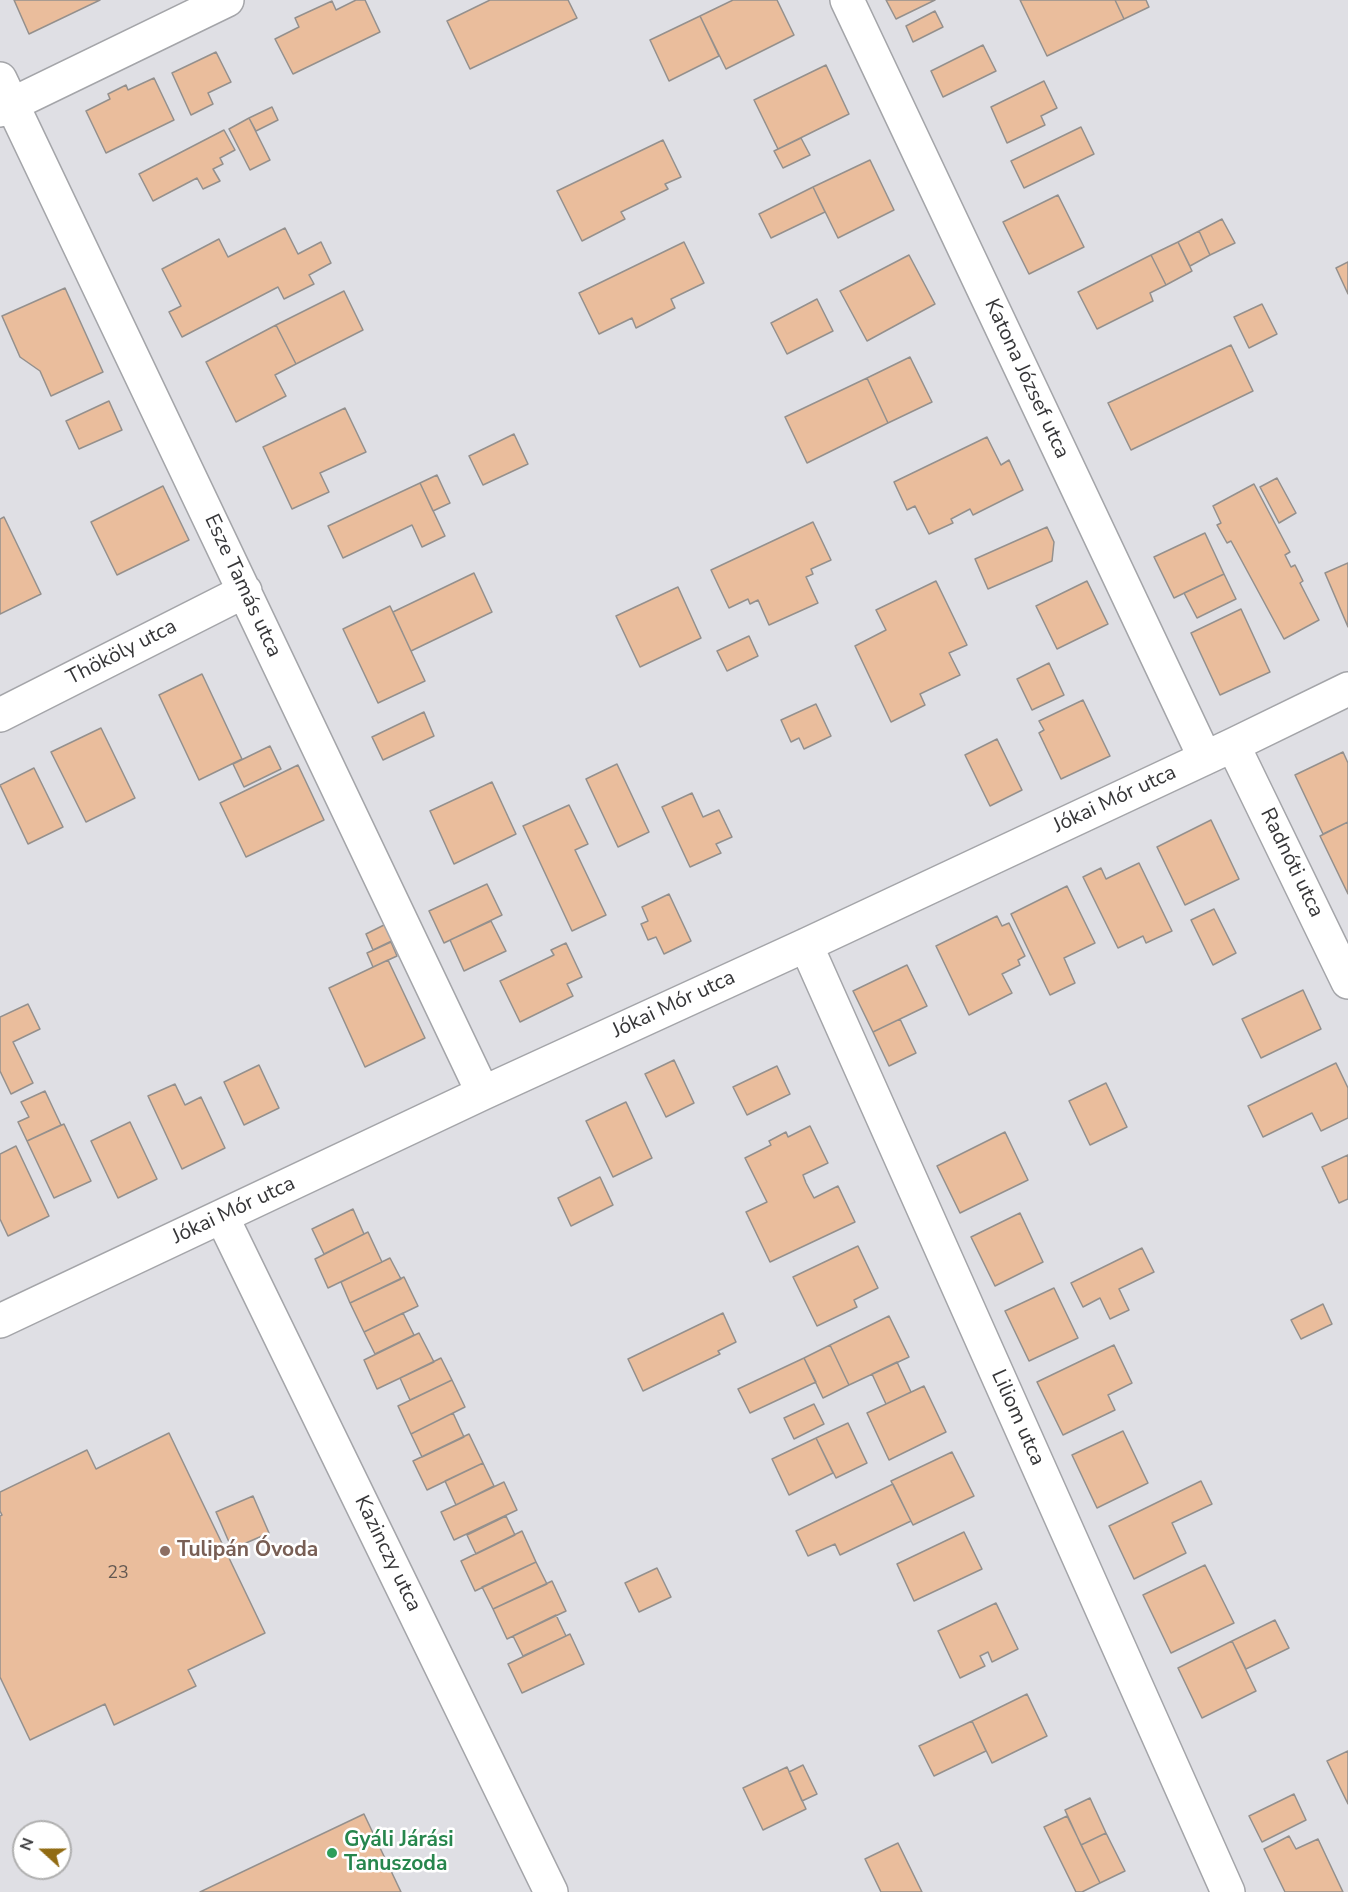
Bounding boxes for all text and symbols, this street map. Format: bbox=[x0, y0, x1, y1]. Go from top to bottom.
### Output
street label: Katona József utca bbox=[978, 295, 1074, 463]
street label: Esze Tamás utca bbox=[198, 511, 286, 661]
street label: Thököly utca bbox=[63, 615, 181, 691]
street label: Jókai Mór utca bbox=[1050, 761, 1180, 839]
street label: Radnóti utca bbox=[1254, 804, 1328, 922]
street label: Jókai Mór utca bbox=[609, 966, 739, 1044]
street label: Jókai Mór utca bbox=[169, 1172, 299, 1250]
street label: Liliom utca bbox=[985, 1366, 1049, 1470]
street label: Kazinczy utca bbox=[348, 1492, 426, 1616]
place label: Tulipán Óvoda bbox=[177, 1538, 318, 1564]
marker: Tulipán Óvoda bbox=[158, 1544, 172, 1558]
house number: 23 bbox=[107, 1563, 129, 1585]
north arrow bbox=[12, 1820, 72, 1880]
place label: Gyáli Járási Tanuszoda bbox=[344, 1828, 454, 1878]
text: N bbox=[15, 1835, 39, 1854]
marker: Gyáli Járási Tanuszoda bbox=[325, 1846, 339, 1860]

